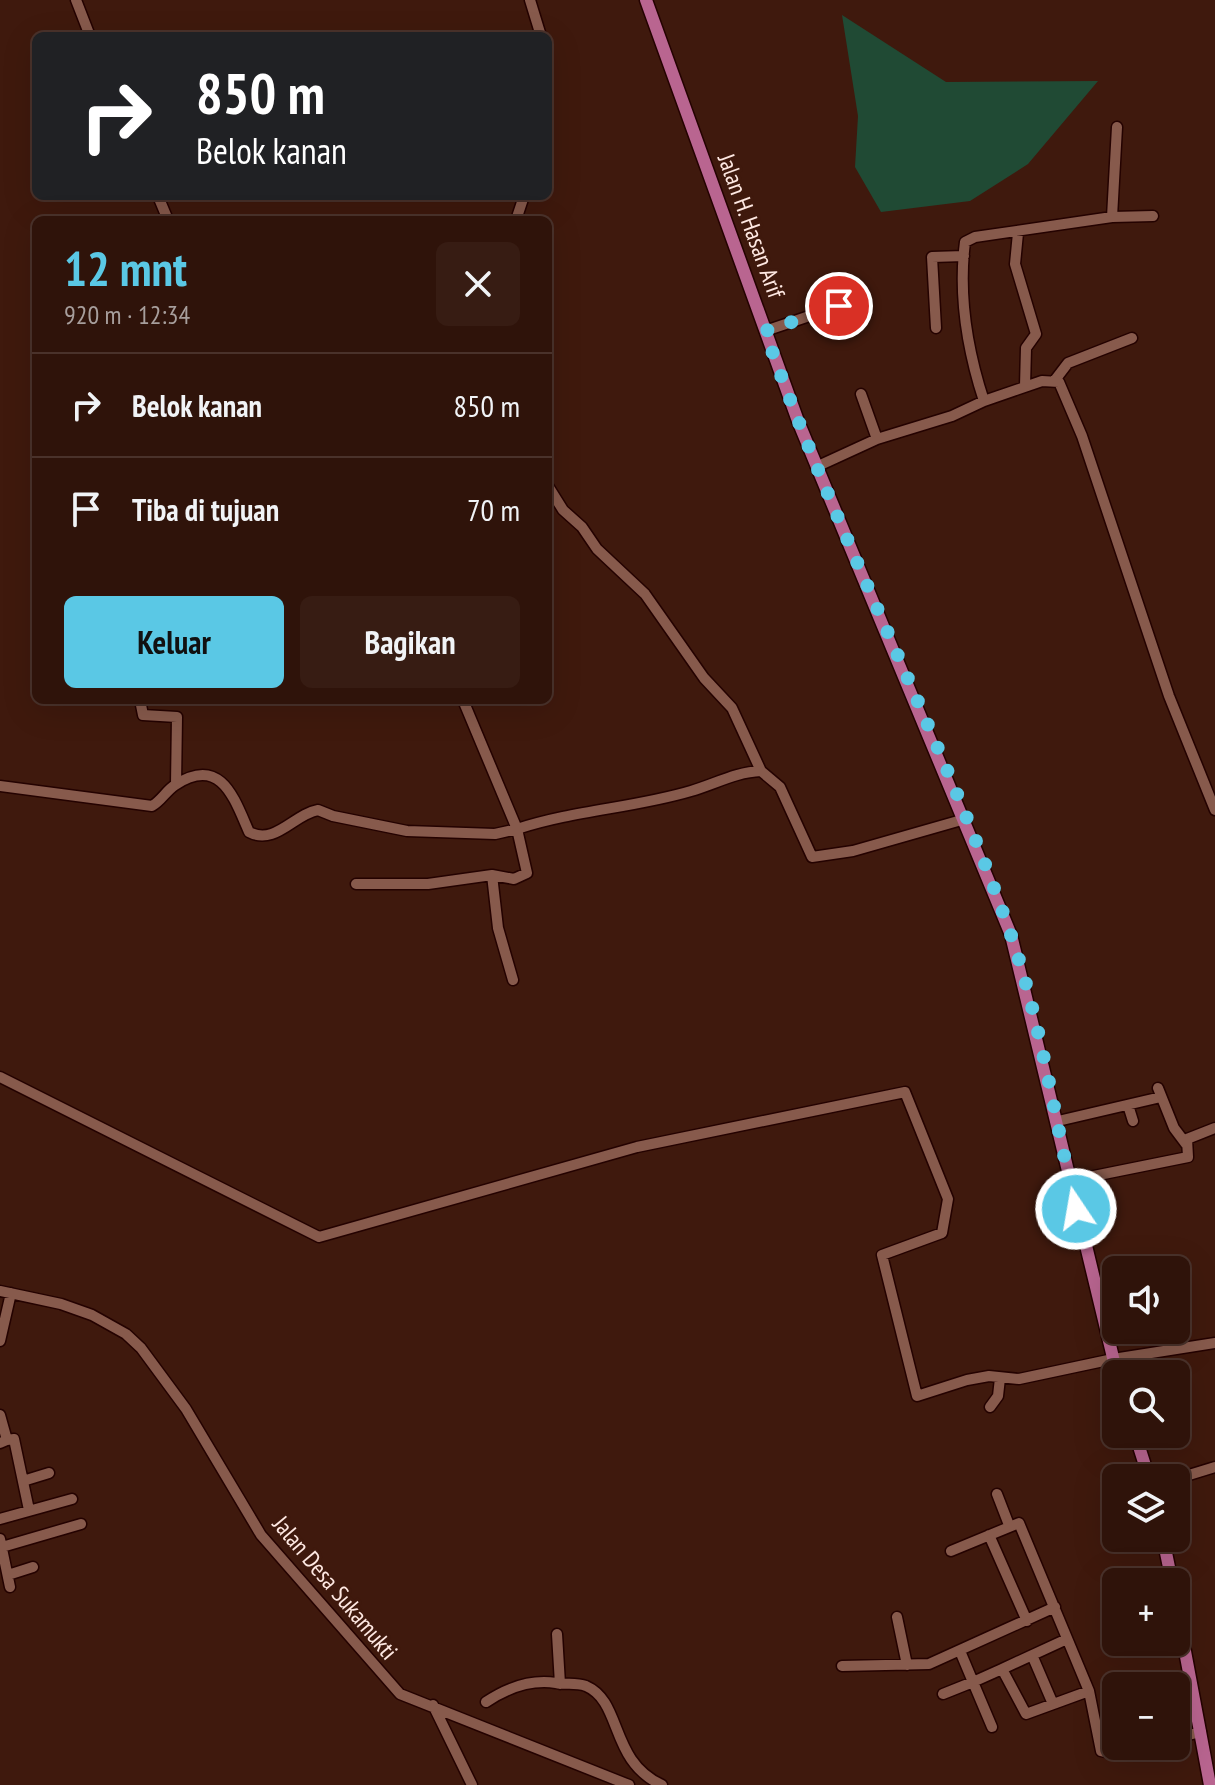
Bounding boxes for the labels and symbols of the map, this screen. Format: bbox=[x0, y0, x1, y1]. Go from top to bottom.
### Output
street label: Jalan H. Hasan Arif bbox=[711, 149, 792, 303]
pin bbox=[805, 272, 873, 340]
position arrow bbox=[1034, 1167, 1118, 1251]
street label: Jalan Desa Sukamukti bbox=[266, 1509, 405, 1666]

